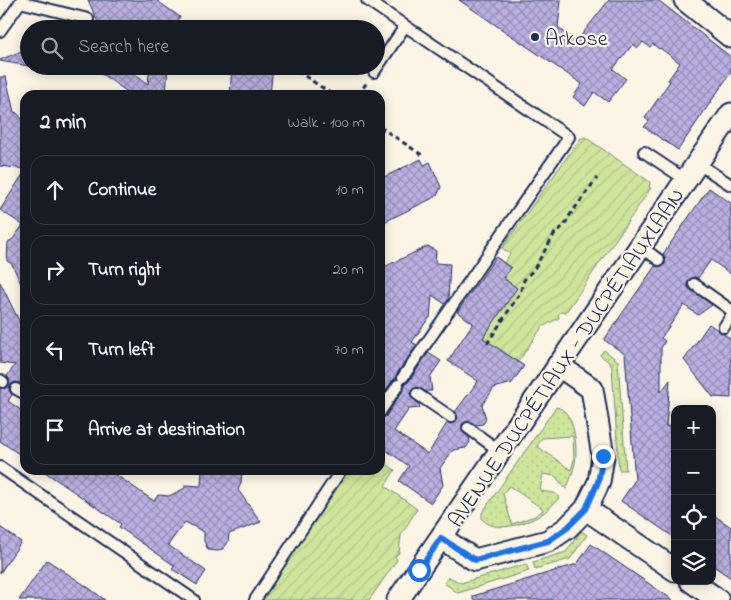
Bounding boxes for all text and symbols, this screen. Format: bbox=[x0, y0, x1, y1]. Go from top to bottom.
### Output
search box bbox=[20, 20, 385, 75]
place label: Arkose bbox=[545, 24, 608, 56]
marker: Arkose bbox=[529, 31, 541, 43]
icon: search bbox=[38, 34, 66, 62]
text: Search here bbox=[78, 34, 169, 61]
text: 2 min bbox=[40, 108, 86, 138]
text: Walk · 100 m bbox=[288, 111, 365, 135]
icon: ahead bbox=[41, 176, 69, 204]
text: Continue bbox=[88, 177, 156, 204]
text: 10 m bbox=[336, 178, 364, 202]
street label: AVENUE DUCPÉTIAUX - DUCPÉTIAUXLAAN bbox=[441, 182, 694, 535]
icon: right bbox=[41, 256, 69, 284]
text: Turn right bbox=[88, 257, 161, 284]
text: 20 m bbox=[333, 258, 364, 282]
icon: left bbox=[41, 336, 69, 364]
text: Turn left bbox=[88, 337, 155, 364]
text: 70 m bbox=[334, 338, 364, 362]
map controls bbox=[671, 405, 716, 585]
button: + bbox=[671, 405, 716, 450]
icon: arrive bbox=[41, 416, 69, 444]
text: Arrive at destination bbox=[88, 417, 245, 444]
route end bbox=[592, 445, 615, 468]
button: − bbox=[671, 450, 716, 495]
button: locate bbox=[671, 495, 716, 540]
button: layers bbox=[671, 540, 716, 585]
route start bbox=[408, 559, 431, 582]

